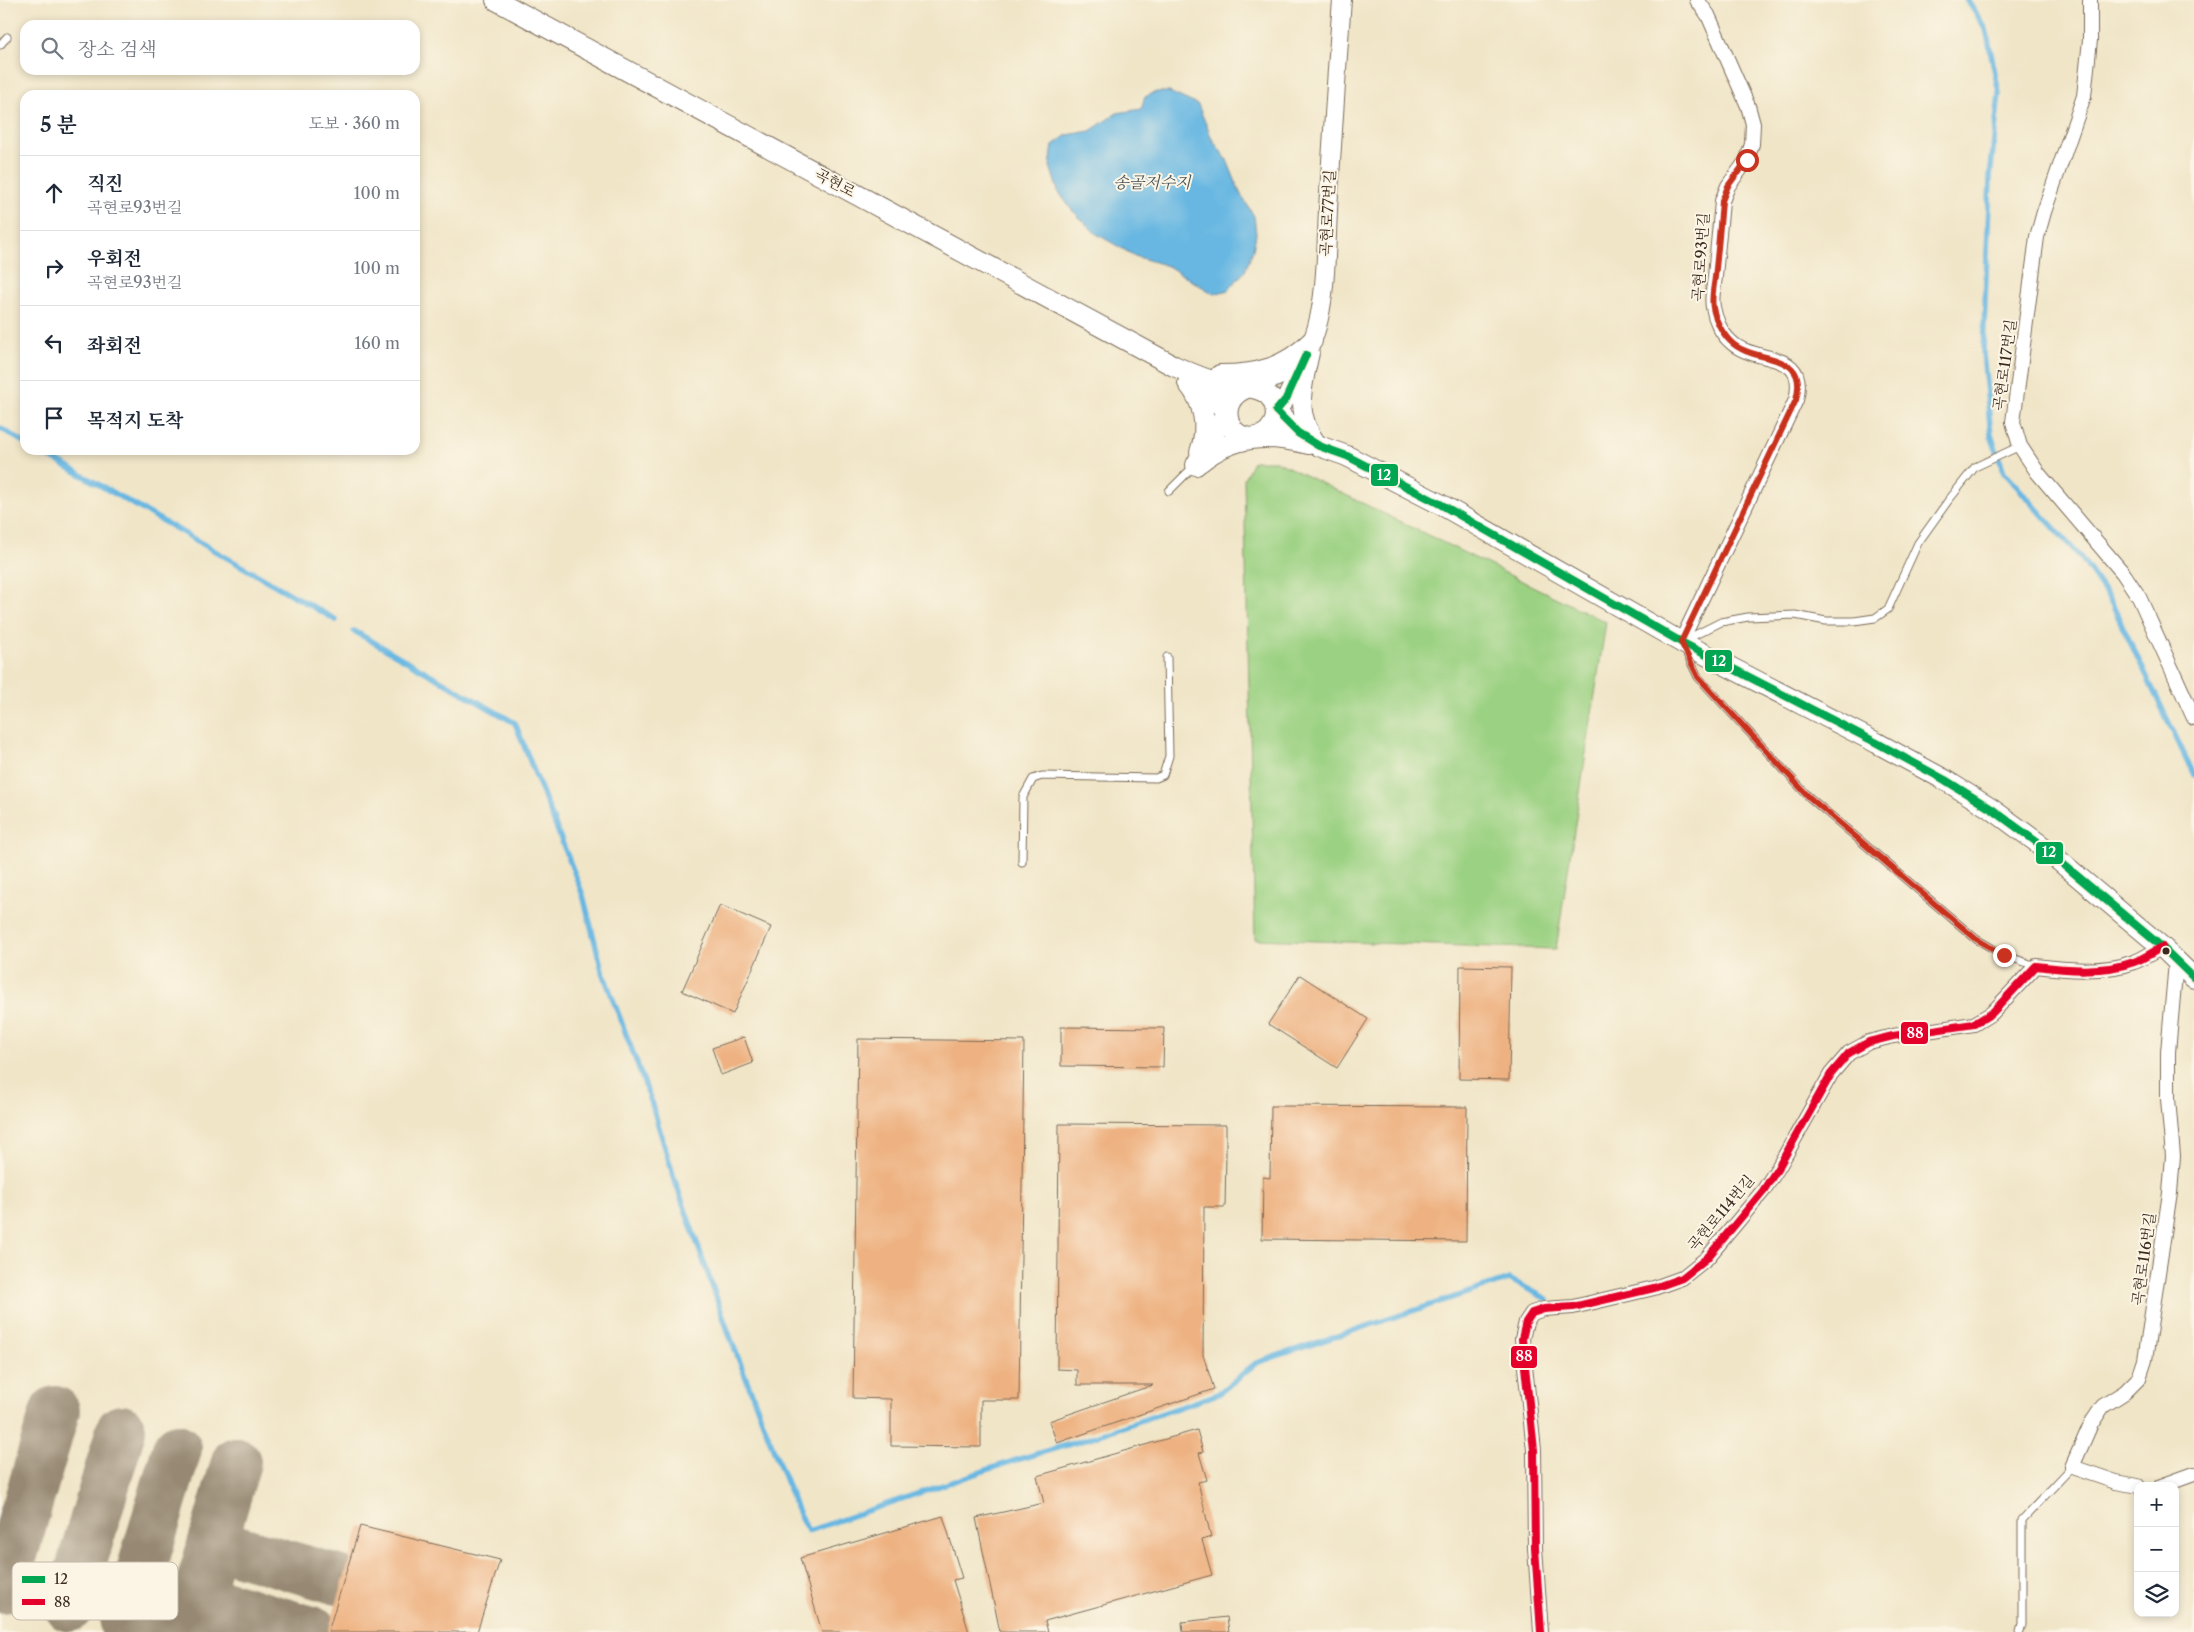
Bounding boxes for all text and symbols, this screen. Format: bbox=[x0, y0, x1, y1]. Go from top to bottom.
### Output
search box bbox=[20, 20, 420, 75]
icon: search bbox=[38, 34, 66, 62]
text: 장소 검색 bbox=[78, 38, 156, 61]
text: 5 분 bbox=[40, 112, 77, 137]
text: 도보 · 360 m bbox=[309, 113, 400, 133]
route start bbox=[1736, 149, 1759, 172]
street label: 곡현로 bbox=[812, 164, 859, 201]
street label: 곡현로77번길 bbox=[1316, 169, 1339, 257]
text: 직진 bbox=[87, 172, 124, 195]
water label: 송골저수지 bbox=[1113, 172, 1192, 192]
icon: ahead bbox=[40, 179, 68, 207]
text: 100 m bbox=[354, 183, 400, 203]
text: 곡현로93번길 bbox=[87, 197, 182, 217]
street label: 곡현로93번길 bbox=[1688, 212, 1713, 302]
text: 우회전 bbox=[87, 247, 142, 270]
icon: right bbox=[40, 254, 68, 282]
text: 100 m bbox=[354, 258, 400, 278]
text: 곡현로93번길 bbox=[87, 272, 182, 292]
street label: 곡현로117번길 bbox=[1989, 318, 2020, 412]
icon: left bbox=[40, 329, 68, 357]
text: 160 m bbox=[355, 333, 400, 353]
text: 좌회전 bbox=[87, 334, 142, 357]
icon: arrive bbox=[40, 404, 68, 432]
text: 목적지 도착 bbox=[87, 409, 184, 432]
line badge: 12 bbox=[1370, 463, 1399, 487]
text: 12 bbox=[1377, 466, 1391, 484]
line badge: 12 bbox=[1704, 649, 1733, 673]
text: 12 bbox=[1712, 652, 1726, 670]
line badge: 12 bbox=[2035, 841, 2064, 865]
text: 12 bbox=[2042, 843, 2056, 861]
route end bbox=[1993, 944, 2016, 967]
unlabelled marker bbox=[2161, 946, 2171, 956]
line badge: 88 bbox=[1900, 1021, 1929, 1045]
text: 88 bbox=[1906, 1024, 1924, 1042]
street label: 곡현로114번길 bbox=[1683, 1171, 1758, 1255]
street label: 곡현로116번길 bbox=[2128, 1211, 2159, 1307]
line badge: 88 bbox=[1510, 1345, 1538, 1369]
text: 88 bbox=[1515, 1347, 1533, 1365]
map controls bbox=[2134, 1482, 2179, 1617]
button: + bbox=[2134, 1482, 2179, 1527]
button: − bbox=[2134, 1527, 2179, 1572]
legend bbox=[12, 1562, 178, 1620]
text: 12 bbox=[54, 1570, 68, 1588]
button: layers bbox=[2134, 1572, 2179, 1617]
text: 88 bbox=[54, 1593, 71, 1611]

